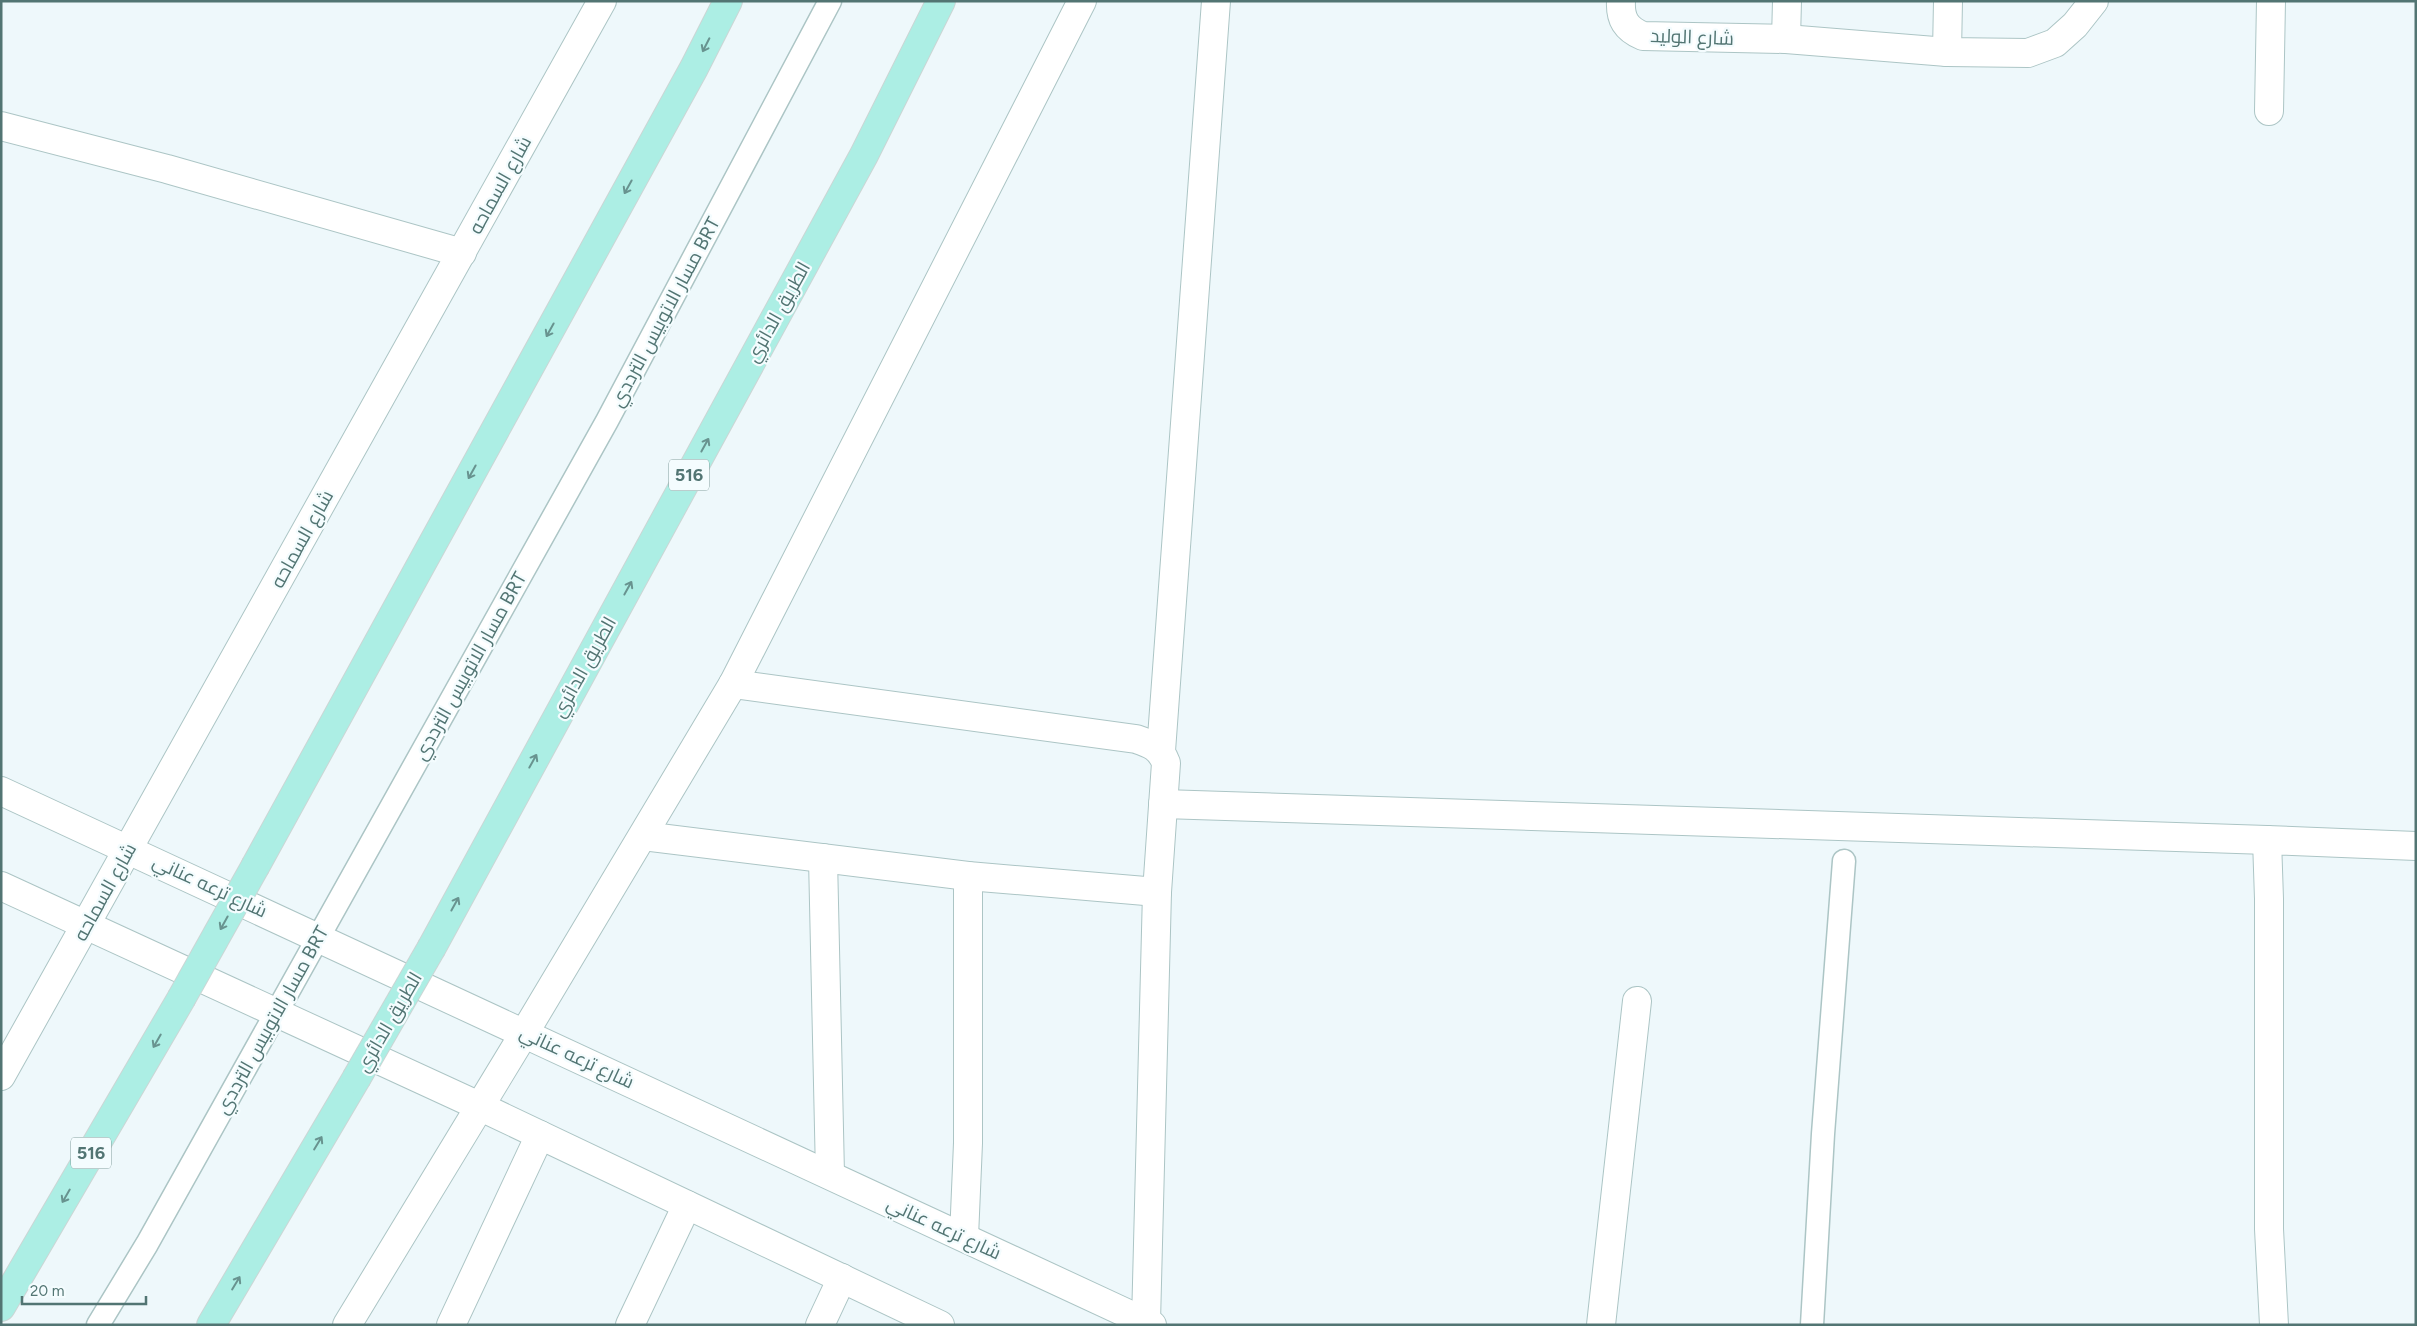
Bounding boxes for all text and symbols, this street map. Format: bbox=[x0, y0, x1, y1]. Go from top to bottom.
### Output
street label: شارع الوليد bbox=[1650, 24, 1734, 52]
one-way arrow bbox=[701, 37, 711, 52]
street label: شارع السماحه bbox=[464, 132, 538, 239]
one-way arrow bbox=[623, 180, 633, 194]
street label: مسار الاتوبيس الترددي BRT bbox=[605, 213, 728, 412]
street label: الطريق الدائري bbox=[741, 257, 818, 368]
one-way arrow bbox=[545, 322, 555, 337]
one-way arrow bbox=[701, 439, 711, 453]
road number: 516 bbox=[669, 460, 709, 490]
one-way arrow bbox=[467, 464, 476, 479]
street label: شارع السماحه bbox=[266, 486, 340, 593]
street label: مسار الاتوبيس الترددي BRT bbox=[409, 567, 534, 766]
one-way arrow bbox=[623, 581, 633, 596]
street label: الطريق الدائري bbox=[547, 612, 624, 723]
one-way arrow bbox=[529, 754, 538, 769]
street label: شارع السماحه bbox=[69, 839, 143, 946]
street label: شارع ترعه عناني bbox=[148, 849, 271, 925]
one-way arrow bbox=[450, 896, 460, 911]
one-way arrow bbox=[218, 915, 228, 929]
street label: مسار الاتوبيس الترددي BRT bbox=[211, 921, 336, 1120]
street label: الطريق الدائري bbox=[351, 968, 430, 1078]
street label: شارع ترعه عناني bbox=[515, 1020, 638, 1096]
one-way arrow bbox=[151, 1033, 161, 1047]
one-way arrow bbox=[314, 1136, 324, 1150]
road number: 516 bbox=[71, 1138, 111, 1168]
one-way arrow bbox=[61, 1189, 71, 1204]
street label: شارع ترعه عناني bbox=[882, 1191, 1005, 1267]
scale bar bbox=[22, 1274, 146, 1306]
one-way arrow bbox=[231, 1276, 241, 1290]
text: 20 m bbox=[30, 1282, 64, 1300]

